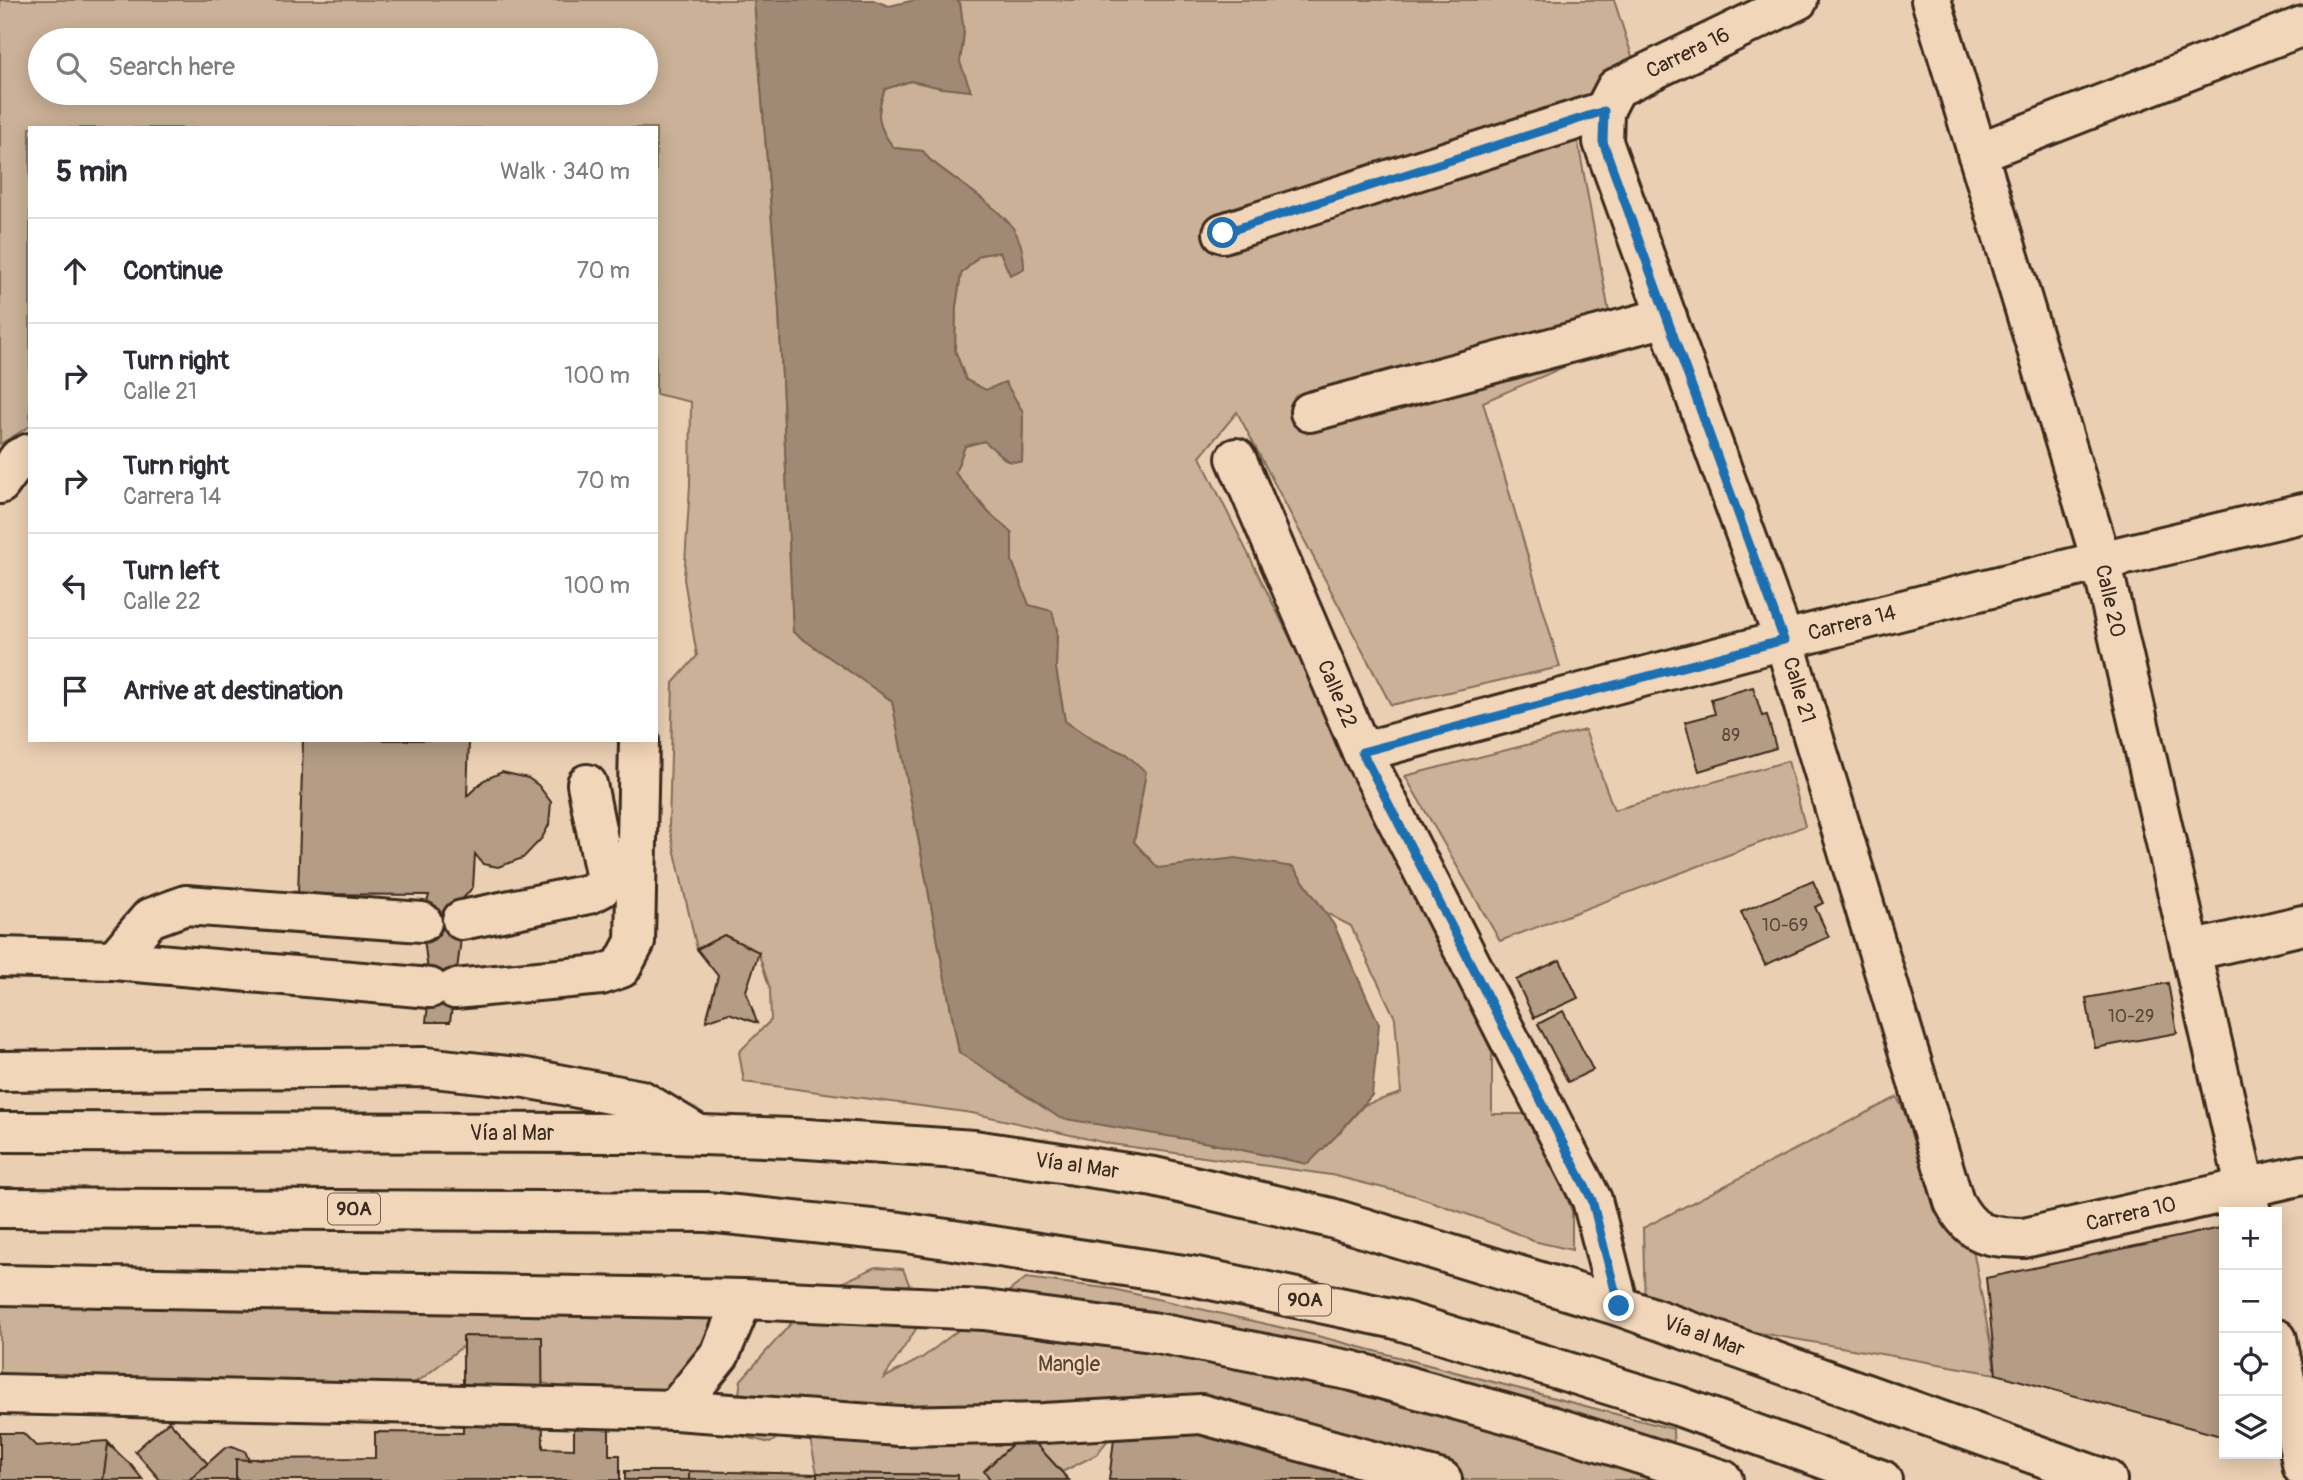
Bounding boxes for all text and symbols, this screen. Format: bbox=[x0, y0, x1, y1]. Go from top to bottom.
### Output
street label: Carrera 16 bbox=[1642, 21, 1734, 85]
search box bbox=[28, 28, 658, 105]
icon: search bbox=[52, 48, 90, 86]
text: Search here bbox=[108, 51, 235, 83]
text: 5 min bbox=[56, 153, 127, 190]
text: Walk · 340 m bbox=[500, 157, 630, 186]
route start bbox=[1207, 217, 1238, 248]
icon: ahead bbox=[56, 252, 94, 290]
text: Continue bbox=[123, 255, 223, 287]
text: 70 m bbox=[577, 256, 630, 285]
text: Turn right bbox=[123, 345, 229, 377]
icon: right bbox=[56, 357, 94, 395]
text: 100 m bbox=[564, 361, 630, 390]
text: Calle 21 bbox=[123, 377, 197, 406]
text: Turn right bbox=[123, 450, 229, 482]
icon: right bbox=[56, 462, 94, 500]
text: 70 m bbox=[577, 466, 630, 495]
text: Carrera 14 bbox=[123, 482, 221, 511]
text: Turn left bbox=[123, 555, 219, 587]
street label: Calle 20 bbox=[2089, 562, 2131, 640]
icon: left bbox=[56, 567, 94, 605]
text: 100 m bbox=[564, 571, 630, 600]
text: Calle 22 bbox=[123, 587, 201, 616]
street label: Carrera 14 bbox=[1805, 599, 1899, 647]
street label: Calle 21 bbox=[1776, 654, 1822, 726]
street label: Calle 22 bbox=[1311, 656, 1363, 732]
icon: arrive bbox=[56, 672, 94, 710]
text: Arrive at destination bbox=[123, 675, 343, 707]
house number: 89 bbox=[1722, 724, 1740, 747]
house number: 10-69 bbox=[1762, 914, 1808, 937]
house number: 10-29 bbox=[2108, 1005, 2154, 1028]
street label: Vía al Mar bbox=[470, 1120, 555, 1147]
street label: Vía al Mar bbox=[1033, 1147, 1121, 1185]
street label: Carrera 10 bbox=[2083, 1190, 2179, 1238]
road number: 90A bbox=[328, 1194, 380, 1224]
map controls bbox=[2219, 1207, 2282, 1459]
button: + bbox=[2219, 1207, 2282, 1270]
button: − bbox=[2219, 1270, 2282, 1333]
road number: 90A bbox=[1279, 1284, 1331, 1316]
route end bbox=[1603, 1290, 1634, 1321]
street label: Vía al Mar bbox=[1660, 1309, 1749, 1363]
button: locate bbox=[2219, 1333, 2282, 1396]
park label: Mangle bbox=[1038, 1351, 1101, 1378]
button: layers bbox=[2219, 1396, 2282, 1459]

